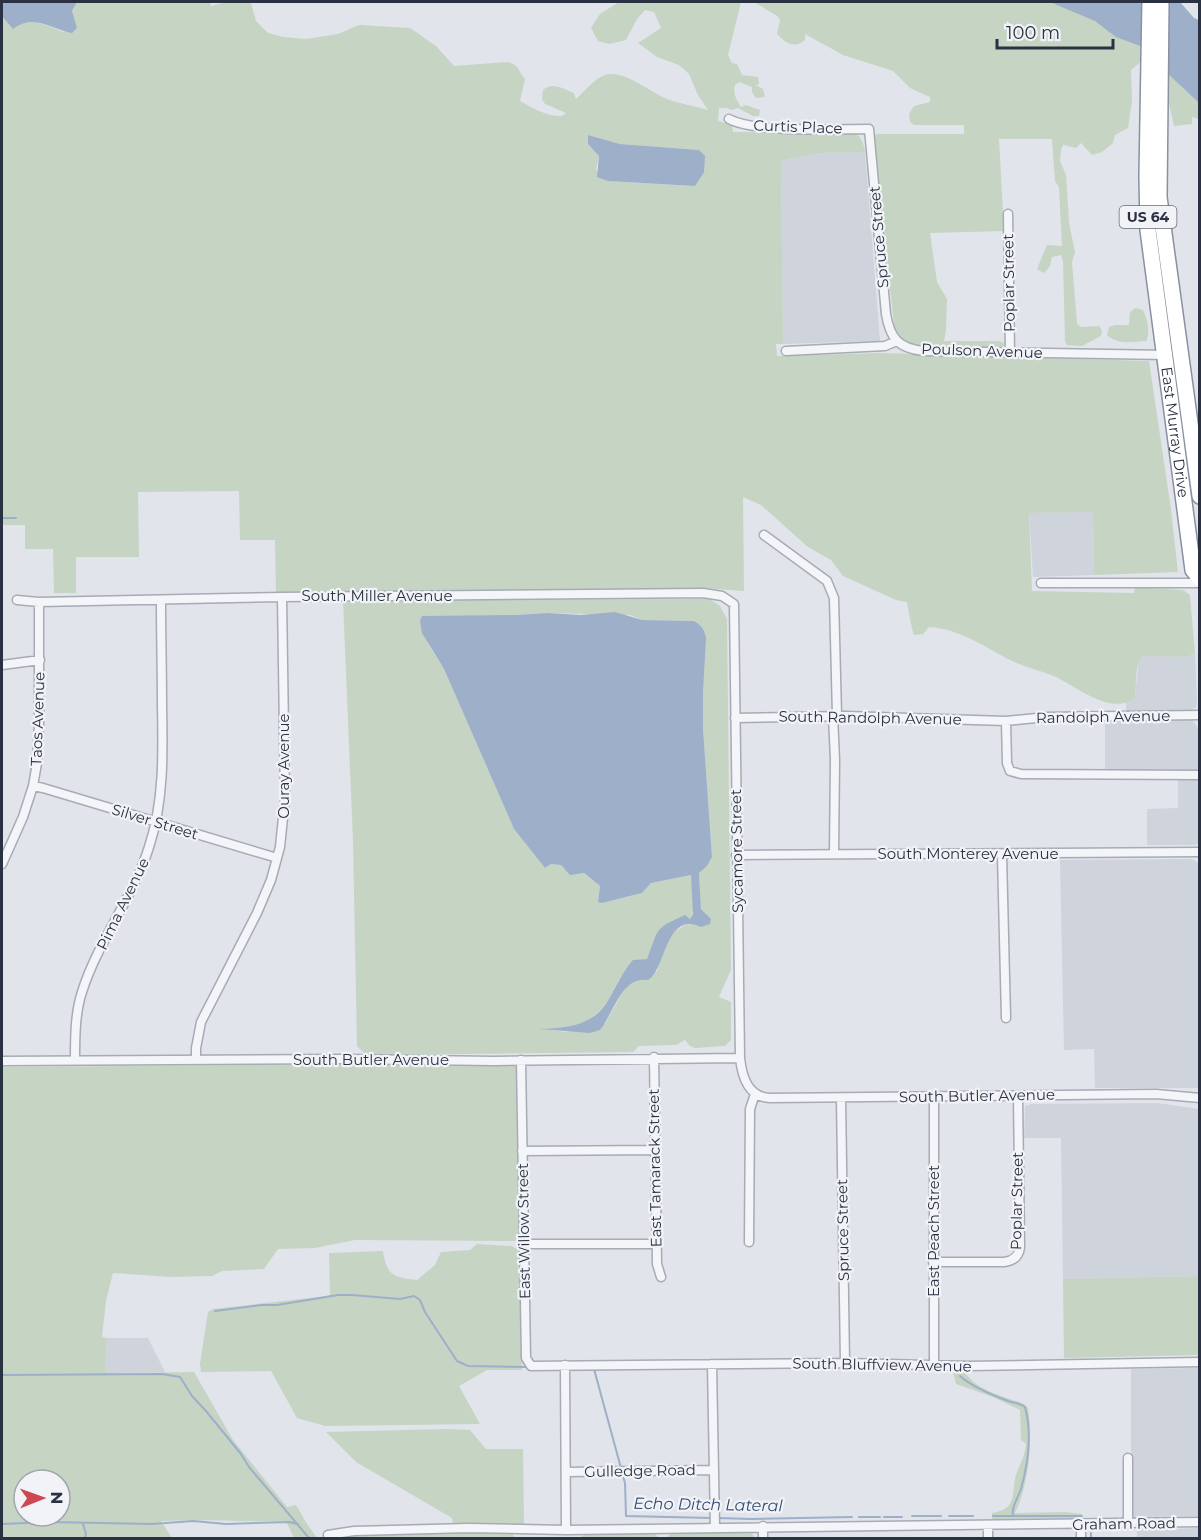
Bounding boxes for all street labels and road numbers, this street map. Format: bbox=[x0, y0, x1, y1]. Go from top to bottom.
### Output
street label: Curtis Place bbox=[753, 115, 843, 138]
street label: Spruce Street bbox=[865, 185, 892, 289]
road number: US 64 bbox=[1120, 206, 1176, 228]
street label: Poplar Street bbox=[998, 234, 1019, 332]
street label: Poulson Avenue bbox=[921, 339, 1043, 362]
street label: East Murray Drive bbox=[1157, 366, 1193, 499]
street label: South Miller Avenue bbox=[302, 586, 452, 605]
street label: Taos Avenue bbox=[26, 672, 49, 766]
street label: South Randolph Avenue bbox=[778, 706, 962, 729]
street label: Randolph Avenue bbox=[1036, 706, 1170, 727]
street label: Ouray Avenue bbox=[274, 713, 293, 819]
street label: Sycamore Street bbox=[726, 789, 747, 913]
street label: Silver Street bbox=[110, 799, 201, 844]
street label: South Monterey Avenue bbox=[877, 844, 1059, 863]
street label: Pima Avenue bbox=[92, 855, 153, 953]
street label: South Butler Avenue bbox=[293, 1050, 449, 1069]
street label: South Butler Avenue bbox=[899, 1085, 1055, 1106]
street label: East Tamarack Street bbox=[644, 1088, 665, 1248]
street label: Poplar Street bbox=[1006, 1152, 1027, 1250]
street label: East Willow Street bbox=[513, 1163, 534, 1299]
street label: East Peach Street bbox=[924, 1165, 943, 1297]
street label: Spruce Street bbox=[832, 1179, 853, 1281]
street label: South Bluffview Avenue bbox=[792, 1353, 972, 1376]
street label: Gulledge Road bbox=[584, 1460, 696, 1481]
street label: Graham Road bbox=[1072, 1513, 1176, 1534]

